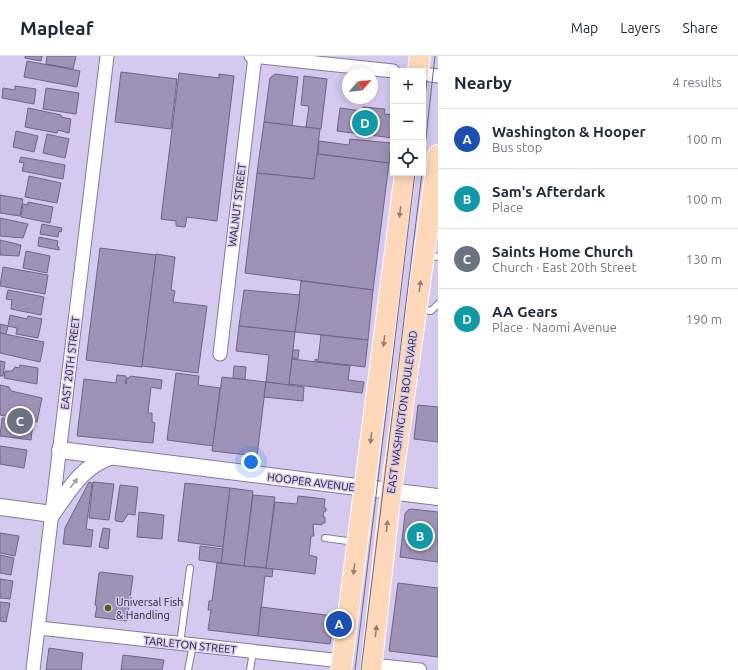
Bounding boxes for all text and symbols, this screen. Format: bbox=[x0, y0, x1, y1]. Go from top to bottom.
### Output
text: Mapleaf bbox=[20, 17, 93, 39]
text: Map bbox=[571, 20, 598, 36]
text: Layers bbox=[620, 20, 660, 36]
text: Share bbox=[682, 20, 718, 36]
north arrow bbox=[342, 68, 378, 104]
map controls bbox=[390, 68, 426, 176]
button: + bbox=[390, 68, 426, 104]
text: Nearby bbox=[454, 73, 512, 92]
text: 4 results bbox=[672, 75, 722, 89]
button: − bbox=[390, 104, 426, 140]
pin: D bbox=[352, 108, 378, 138]
text: Washington & Hooper bbox=[492, 123, 646, 140]
text: A bbox=[462, 132, 472, 146]
text: 100 m bbox=[686, 132, 722, 146]
button: locate bbox=[390, 140, 426, 176]
text: Bus stop bbox=[492, 140, 542, 154]
street label: WALNUT STREET bbox=[226, 163, 248, 247]
text: Sam's Afterdark bbox=[492, 183, 605, 200]
text: B bbox=[463, 192, 471, 206]
text: 100 m bbox=[686, 192, 722, 206]
text: Place bbox=[492, 200, 523, 214]
one-way arrow bbox=[397, 206, 403, 218]
text: Saints Home Church bbox=[492, 243, 633, 260]
text: C bbox=[463, 252, 471, 266]
text: 130 m bbox=[686, 252, 722, 266]
text: Church · East 20th Street bbox=[492, 260, 637, 274]
one-way arrow bbox=[417, 280, 423, 292]
text: AA Gears bbox=[492, 303, 558, 320]
text: D bbox=[462, 312, 472, 326]
text: 190 m bbox=[686, 312, 722, 326]
street label: EAST 20TH STREET bbox=[58, 316, 82, 410]
text: Place · Naomi Avenue bbox=[492, 320, 617, 334]
street label: EAST WASHINGTON BOULEVARD bbox=[385, 329, 419, 494]
one-way arrow bbox=[381, 335, 387, 347]
pin: C bbox=[7, 406, 33, 436]
one-way arrow bbox=[368, 431, 374, 444]
your location bbox=[241, 452, 261, 472]
street label: HOOPER AVENUE bbox=[267, 471, 355, 493]
one-way arrow bbox=[70, 477, 79, 488]
one-way arrow bbox=[384, 520, 391, 532]
pin: B bbox=[407, 521, 433, 551]
one-way arrow bbox=[351, 563, 357, 575]
place label: Universal Fish & Handling bbox=[116, 596, 183, 621]
marker: Universal Fish & Handling bbox=[103, 603, 113, 613]
pin: A bbox=[326, 609, 352, 639]
one-way arrow bbox=[373, 625, 379, 637]
street label: TARLETON STREET bbox=[143, 634, 237, 656]

